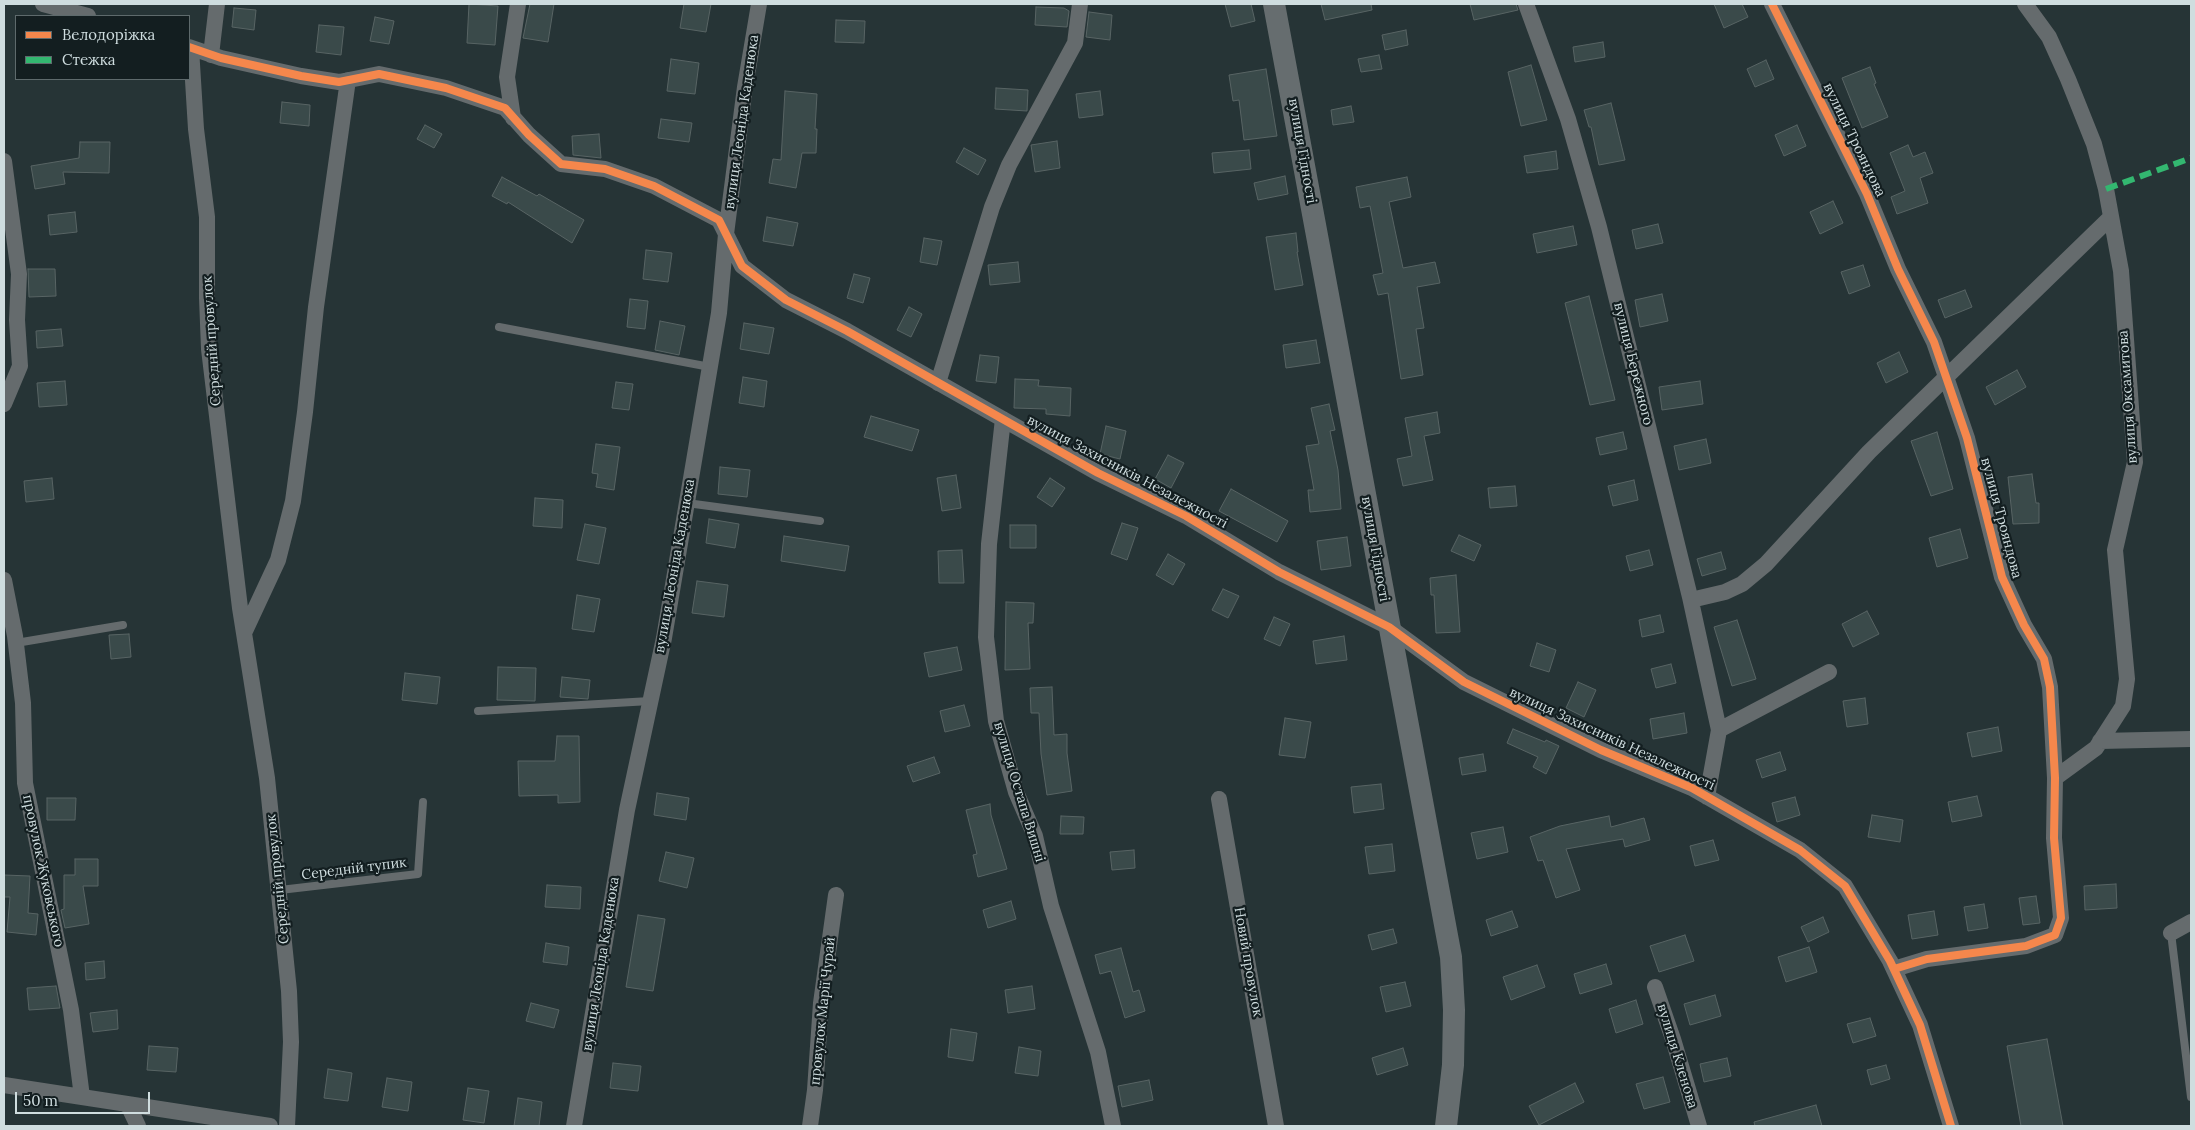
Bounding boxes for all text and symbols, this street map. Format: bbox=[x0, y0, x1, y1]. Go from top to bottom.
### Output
legend bbox=[15, 15, 190, 80]
text: Велодоріжка bbox=[62, 25, 155, 44]
street label: вулиця Леоніда Каденюка bbox=[721, 34, 763, 210]
text: Стежка bbox=[62, 50, 115, 69]
street label: вулиця Трояндова bbox=[1819, 80, 1889, 200]
street label: вулиця Гідності bbox=[1284, 97, 1320, 205]
street label: Середній провулок bbox=[199, 275, 225, 407]
street label: вулиця Бережного bbox=[1610, 301, 1656, 427]
street label: вулиця Оксамитова bbox=[2115, 330, 2141, 464]
street label: вулиця Захисників Незалежності bbox=[1024, 412, 1230, 532]
street label: вулиця Трояндова bbox=[1977, 456, 2025, 580]
street label: вулиця Леоніда Каденюка bbox=[651, 478, 699, 654]
street label: вулиця Гідності bbox=[1357, 495, 1393, 603]
street label: вулиця Захисників Незалежності bbox=[1507, 684, 1717, 794]
street label: вулиця Остапа Вишні bbox=[990, 720, 1048, 864]
street label: провулок Жуковського bbox=[19, 793, 67, 949]
street label: Середній провулок bbox=[263, 813, 293, 945]
street label: Середній тупик bbox=[300, 854, 408, 884]
street label: вулиця Леоніда Каденюка bbox=[579, 876, 623, 1052]
street label: Новий провулок bbox=[1230, 906, 1266, 1018]
street label: провулок Марії Чурай bbox=[807, 936, 839, 1086]
street label: вулиця Кленова bbox=[1653, 1002, 1701, 1110]
scale bar bbox=[18, 1082, 152, 1114]
text: 50 m bbox=[23, 1091, 58, 1110]

